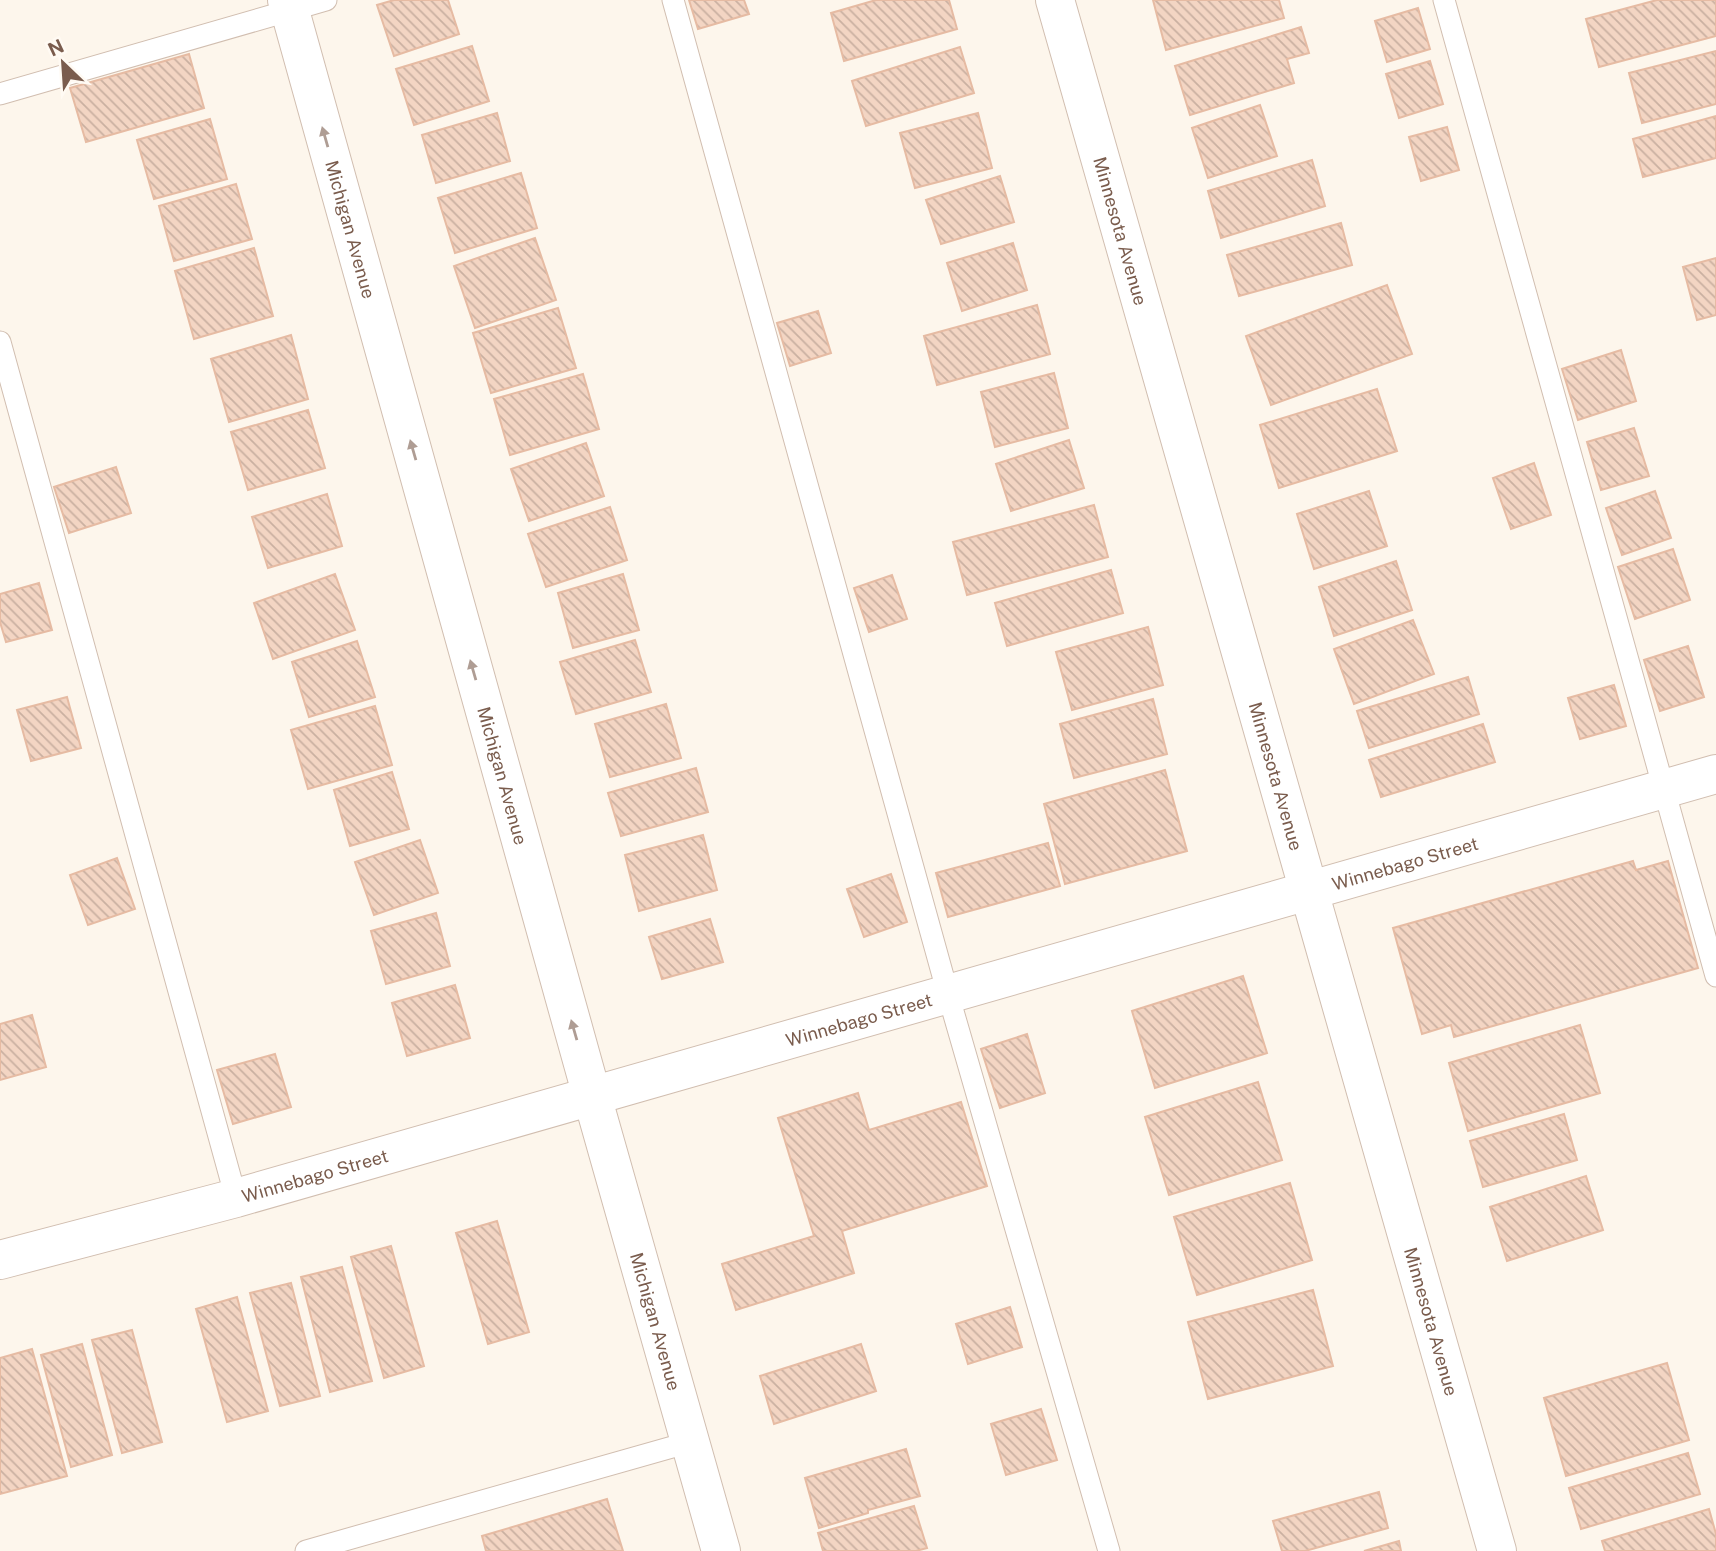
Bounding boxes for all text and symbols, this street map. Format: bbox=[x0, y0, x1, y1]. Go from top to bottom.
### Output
north arrow bbox=[28, 28, 98, 98]
text: N bbox=[44, 34, 67, 61]
one-way arrow bbox=[320, 126, 330, 147]
street label: Minnesota Avenue bbox=[1090, 154, 1152, 307]
street label: Michigan Avenue bbox=[322, 158, 380, 301]
one-way arrow bbox=[407, 440, 417, 461]
one-way arrow bbox=[468, 659, 478, 680]
street label: Minnesota Avenue bbox=[1245, 699, 1307, 853]
street label: Michigan Avenue bbox=[474, 704, 532, 847]
street label: Winnebago Street bbox=[1329, 832, 1481, 894]
street label: Winnebago Street bbox=[783, 989, 935, 1050]
one-way arrow bbox=[568, 1019, 579, 1041]
street label: Winnebago Street bbox=[239, 1144, 390, 1206]
street label: Minnesota Avenue bbox=[1400, 1245, 1463, 1398]
street label: Michigan Avenue bbox=[626, 1250, 685, 1393]

